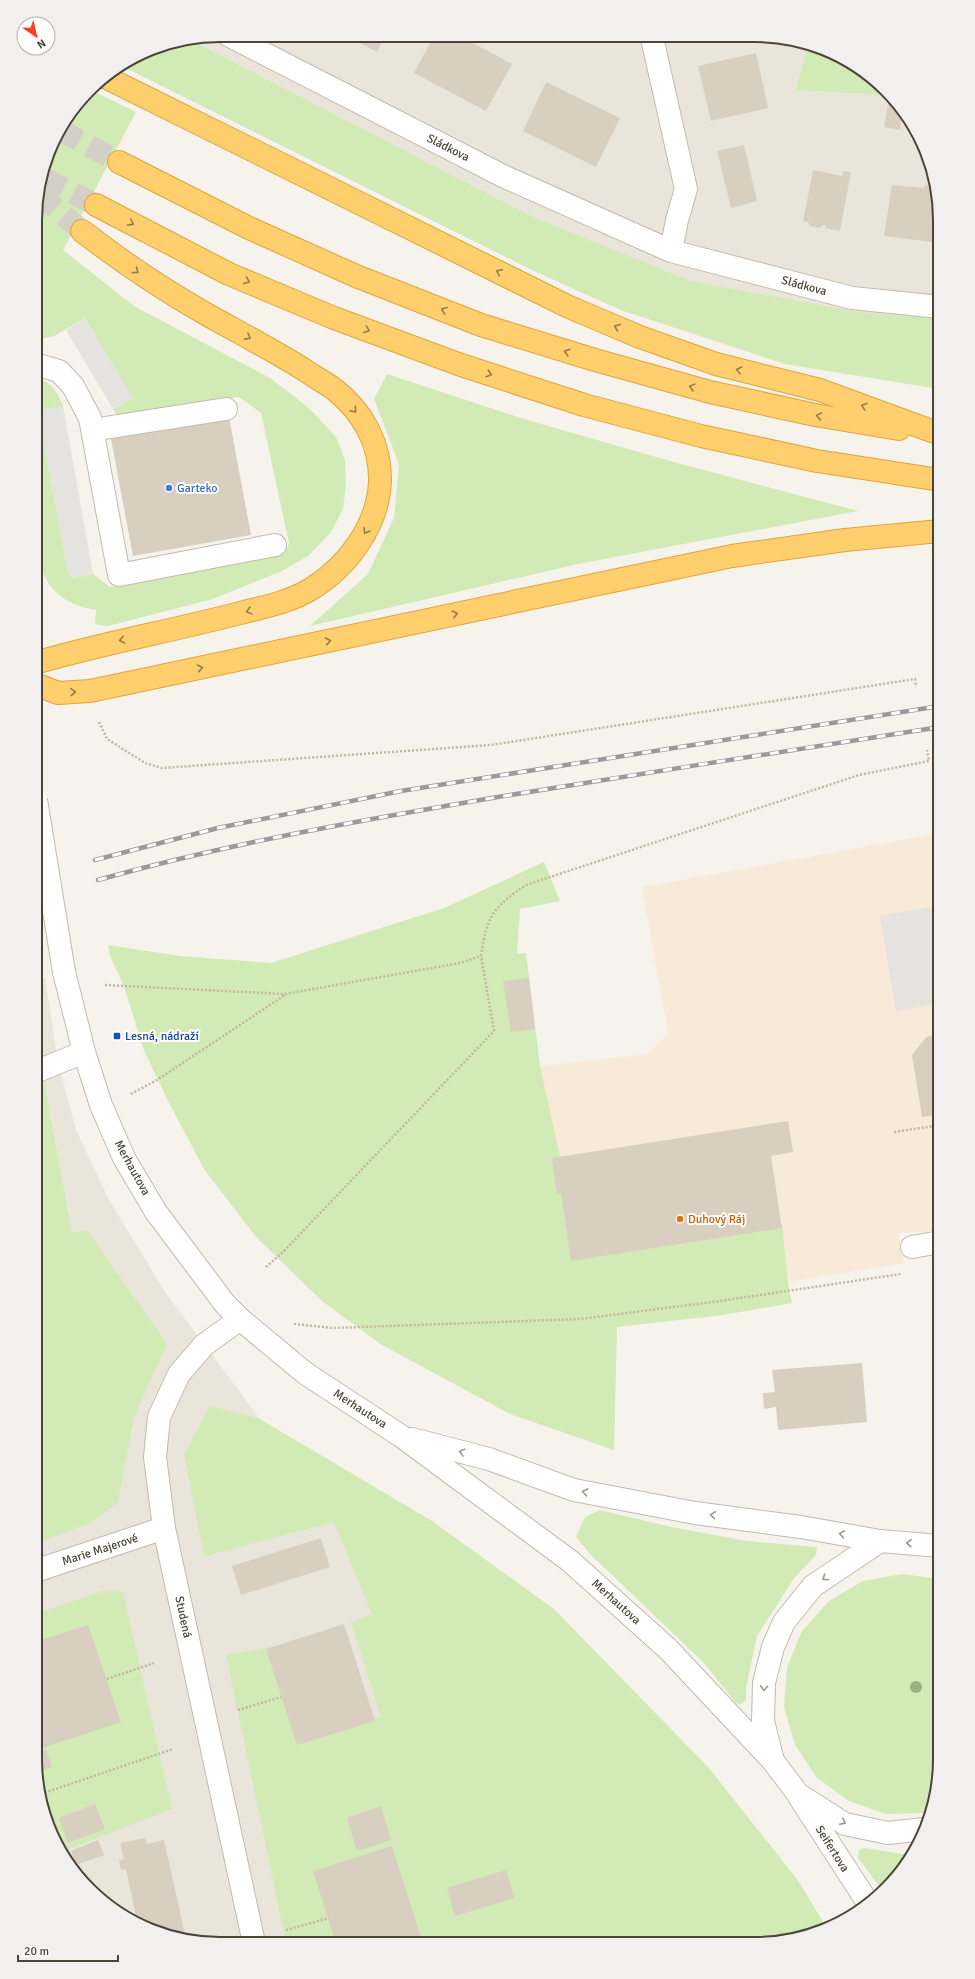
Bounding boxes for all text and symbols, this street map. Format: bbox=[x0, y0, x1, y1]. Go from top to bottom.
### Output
north arrow bbox=[16, 16, 56, 56]
text: N bbox=[35, 36, 48, 51]
street label: Sládkova bbox=[424, 131, 472, 165]
one-way arrow bbox=[127, 218, 134, 225]
one-way arrow bbox=[131, 266, 138, 273]
one-way arrow bbox=[496, 269, 503, 277]
street label: Sládkova bbox=[780, 273, 828, 299]
one-way arrow bbox=[243, 277, 250, 285]
one-way arrow bbox=[440, 307, 447, 315]
one-way arrow bbox=[613, 324, 621, 332]
one-way arrow bbox=[364, 326, 371, 334]
one-way arrow bbox=[244, 332, 251, 339]
one-way arrow bbox=[563, 348, 570, 356]
one-way arrow bbox=[736, 366, 743, 375]
one-way arrow bbox=[486, 370, 493, 378]
one-way arrow bbox=[689, 383, 696, 392]
one-way arrow bbox=[861, 402, 868, 410]
one-way arrow bbox=[350, 405, 357, 412]
one-way arrow bbox=[815, 412, 822, 421]
place label: Garteko bbox=[177, 481, 218, 496]
marker: Garteko bbox=[164, 483, 174, 493]
one-way arrow bbox=[363, 526, 370, 534]
one-way arrow bbox=[246, 606, 252, 614]
one-way arrow bbox=[452, 611, 458, 619]
one-way arrow bbox=[119, 636, 125, 644]
one-way arrow bbox=[324, 637, 331, 646]
one-way arrow bbox=[197, 664, 203, 672]
one-way arrow bbox=[70, 687, 76, 696]
place label: Lesná, nádraží bbox=[125, 1029, 199, 1044]
marker: Lesná, nádraží bbox=[112, 1031, 122, 1041]
street label: Merhautova bbox=[111, 1138, 153, 1198]
place label: Duhový Ráj bbox=[688, 1212, 745, 1227]
marker: Duhový Ráj bbox=[675, 1214, 685, 1224]
street label: Merhautova bbox=[330, 1386, 390, 1432]
one-way arrow bbox=[459, 1448, 466, 1457]
one-way arrow bbox=[582, 1488, 588, 1497]
one-way arrow bbox=[710, 1511, 716, 1520]
one-way arrow bbox=[839, 1530, 845, 1539]
street label: Marie Majerové bbox=[60, 1531, 140, 1569]
one-way arrow bbox=[906, 1538, 912, 1547]
one-way arrow bbox=[822, 1573, 829, 1580]
street label: Merhautova bbox=[588, 1576, 644, 1628]
street label: Studená bbox=[171, 1595, 195, 1639]
one-way arrow bbox=[760, 1685, 768, 1691]
one-way arrow bbox=[838, 1817, 846, 1824]
street label: Seifertova bbox=[812, 1823, 852, 1875]
scale bar bbox=[18, 1937, 118, 1963]
text: 20 m bbox=[24, 1944, 49, 1959]

